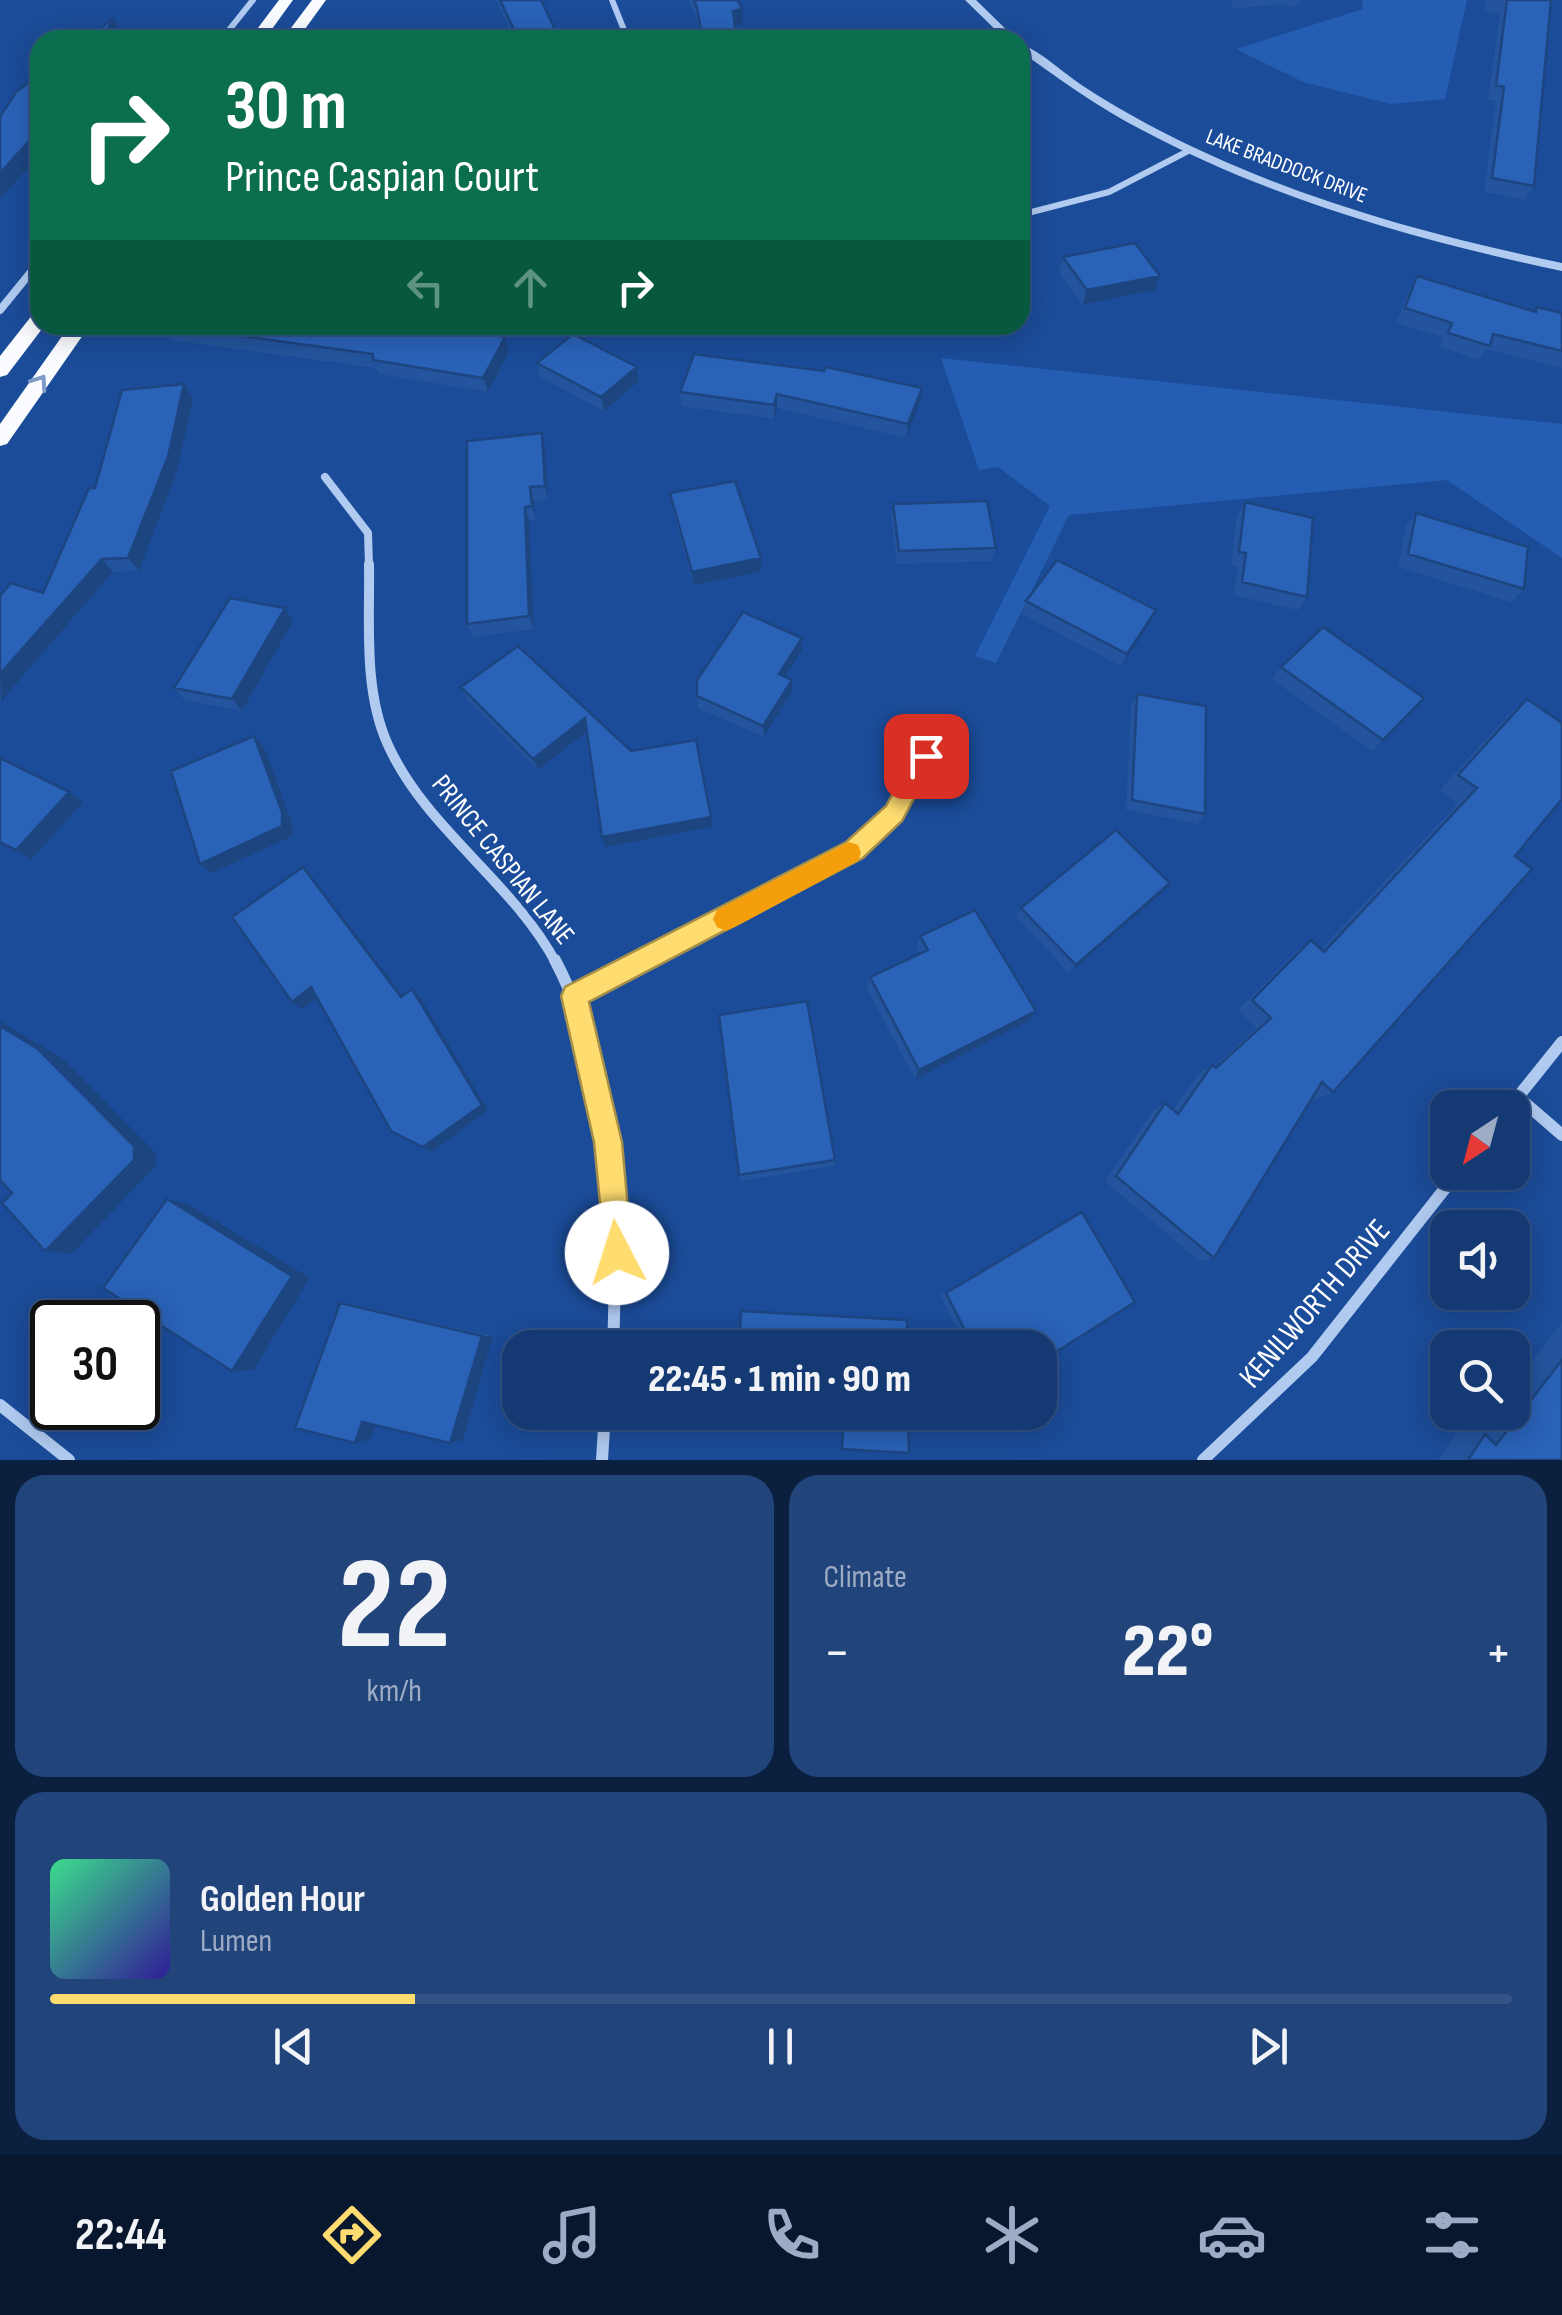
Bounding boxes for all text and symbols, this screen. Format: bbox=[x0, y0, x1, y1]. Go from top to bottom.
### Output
text: 30 m bbox=[225, 65, 347, 149]
icon: right bbox=[60, 70, 190, 200]
street label: LAKE BRADDOCK DRIVE bbox=[1202, 123, 1371, 210]
text: Prince Caspian Court bbox=[225, 150, 539, 205]
icon: left bbox=[398, 260, 453, 315]
icon: ahead bbox=[503, 260, 558, 315]
icon: right bbox=[608, 260, 663, 315]
one-way arrow bbox=[28, 375, 46, 393]
pin bbox=[884, 714, 969, 799]
icon: arrive bbox=[899, 729, 954, 784]
street label: PRINCE CASPIAN LANE bbox=[424, 769, 581, 951]
north arrow bbox=[1430, 1090, 1530, 1190]
map controls bbox=[1430, 1090, 1530, 1430]
position arrow bbox=[565, 1201, 669, 1305]
button: sound bbox=[1430, 1210, 1530, 1310]
street label: KENILWORTH DRIVE bbox=[1231, 1212, 1399, 1396]
speed limit sign: 30 bbox=[30, 1300, 160, 1430]
button: search bbox=[1430, 1330, 1530, 1430]
text: 22:45 · 1 min · 90 m bbox=[648, 1357, 911, 1402]
text: 22 bbox=[337, 1529, 451, 1685]
text: Climate bbox=[824, 1558, 907, 1597]
text: 22° bbox=[1122, 1607, 1214, 1698]
text: − bbox=[824, 1620, 850, 1687]
text: + bbox=[1485, 1620, 1512, 1687]
text: km/h bbox=[367, 1672, 422, 1711]
text: Golden Hour bbox=[200, 1877, 365, 1922]
text: Lumen bbox=[200, 1922, 272, 1961]
icon: previous bbox=[266, 2019, 321, 2074]
icon: pause bbox=[753, 2019, 808, 2074]
icon: next bbox=[1241, 2019, 1296, 2074]
icon: directions bbox=[317, 2200, 387, 2270]
icon: music bbox=[537, 2200, 607, 2270]
icon: phone bbox=[757, 2200, 827, 2270]
icon: climate bbox=[977, 2200, 1047, 2270]
icon: car bbox=[1197, 2200, 1267, 2270]
icon: filters bbox=[1417, 2200, 1487, 2270]
text: 22:44 bbox=[75, 2208, 167, 2263]

